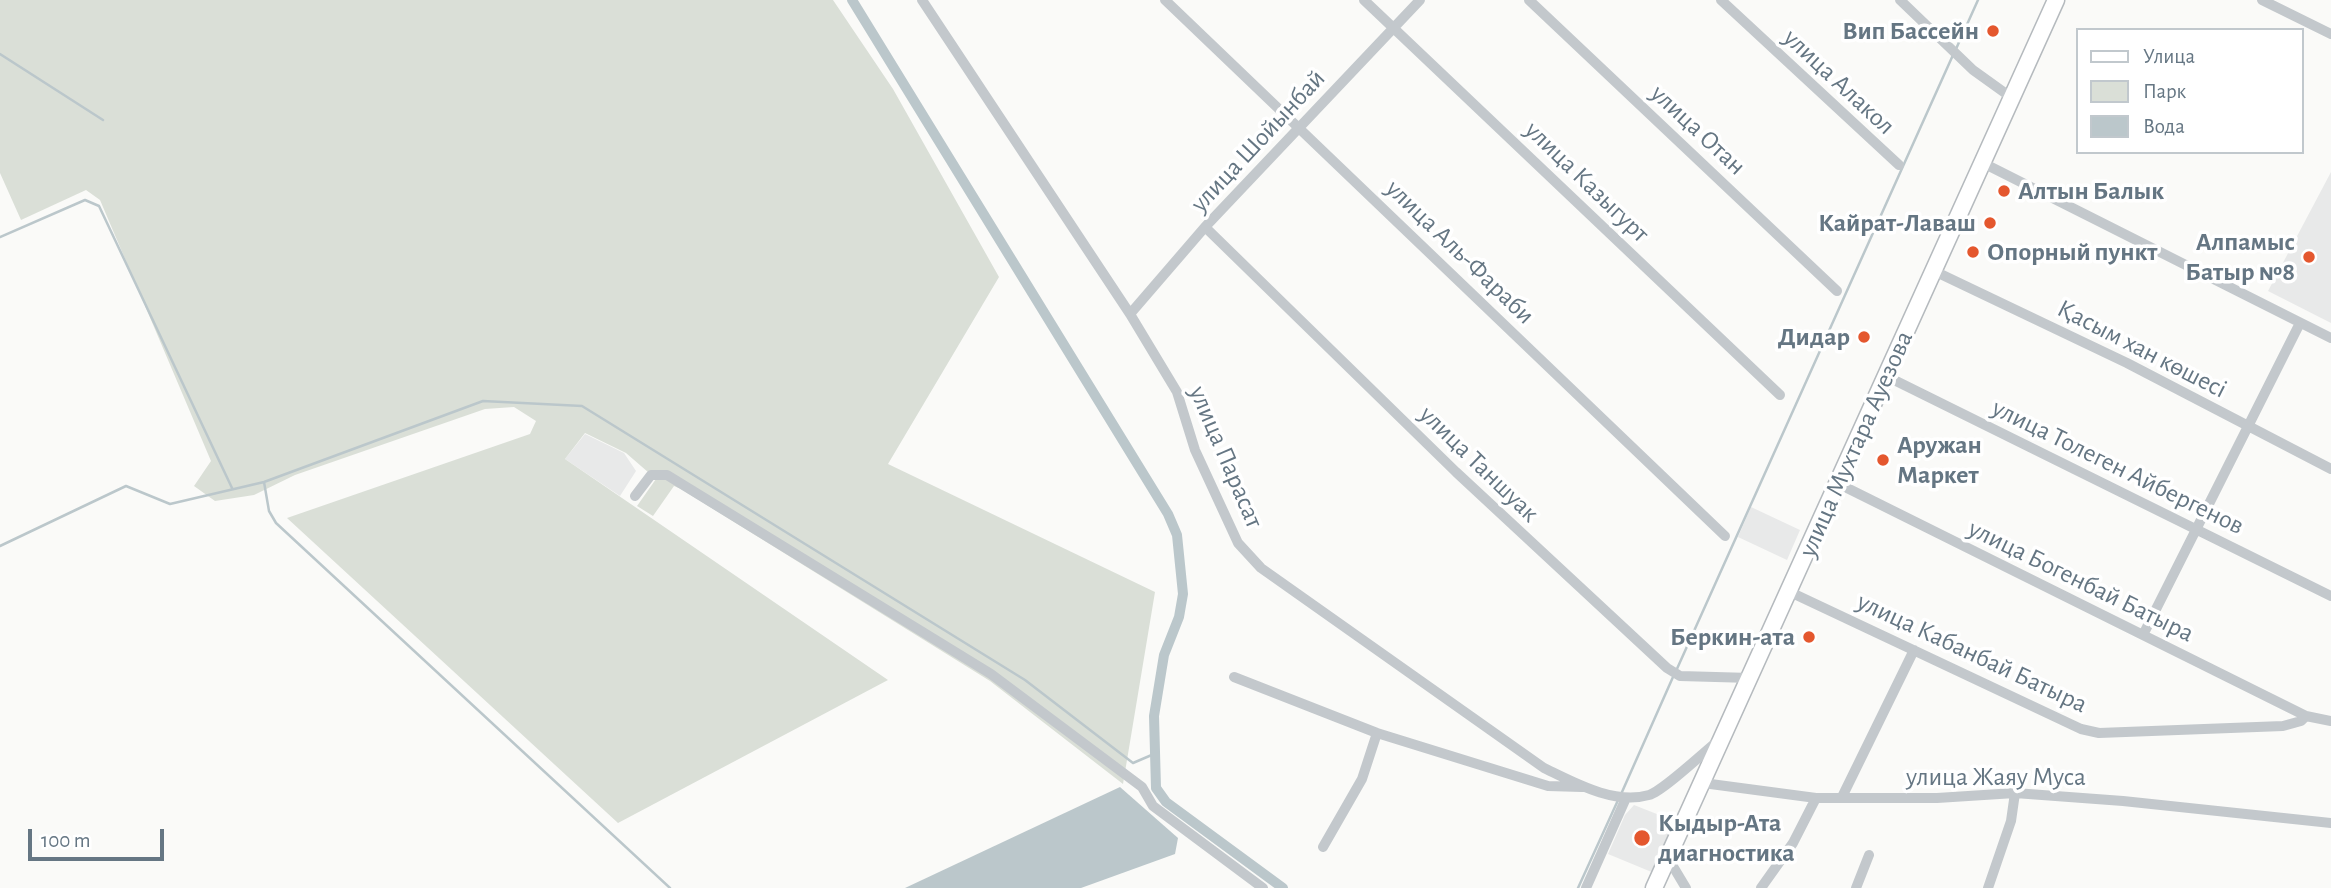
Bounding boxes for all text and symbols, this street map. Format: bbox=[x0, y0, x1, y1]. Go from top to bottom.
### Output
place label: Вип Бассейн bbox=[1842, 15, 1979, 47]
street label: улица Алакол bbox=[1777, 22, 1901, 142]
marker: Вип Бассейн bbox=[1985, 23, 2001, 39]
legend bbox=[2076, 28, 2303, 154]
text: Улица bbox=[2143, 46, 2195, 67]
street label: улица Шойынбай bbox=[1184, 63, 1332, 219]
street label: улица Отан bbox=[1644, 78, 1752, 182]
text: Парк bbox=[2143, 81, 2186, 102]
street label: улица Казыгурт bbox=[1518, 115, 1656, 249]
text: Вода bbox=[2143, 116, 2185, 137]
street label: улица Аль-Фараби bbox=[1379, 173, 1541, 331]
place label: Алтын Балык bbox=[2018, 175, 2164, 207]
marker: Алтын Балык bbox=[1996, 183, 2012, 199]
place label: Кайрат-Лаваш bbox=[1818, 207, 1976, 239]
marker: Кайрат-Лаваш bbox=[1982, 215, 1998, 231]
place label: Алпамыс Батыр №8 bbox=[2185, 226, 2295, 288]
place label: Опорный пункт bbox=[1987, 236, 2157, 268]
marker: Опорный пункт bbox=[1965, 244, 1981, 260]
marker: Алпамыс Батыр №8 bbox=[2301, 249, 2317, 265]
street label: Қасым хан көшесі bbox=[2052, 293, 2232, 405]
place label: Дидар bbox=[1778, 321, 1850, 353]
street label: улица Мухтара Ауезова bbox=[1792, 326, 1920, 562]
marker: Дидар bbox=[1856, 329, 1872, 345]
street label: улица Парасат bbox=[1182, 381, 1270, 533]
street label: улица Толеген Айбергенов bbox=[1987, 392, 2249, 542]
street label: улица Таншуак bbox=[1413, 399, 1545, 529]
place label: Аружан Маркет bbox=[1897, 429, 1982, 490]
marker: Аружан Маркет bbox=[1875, 452, 1891, 468]
street label: улица Богенбай Батыра bbox=[1963, 513, 2199, 649]
street label: улица Кабанбай Батыра bbox=[1852, 586, 2092, 720]
place label: Беркин-ата bbox=[1670, 621, 1795, 653]
marker: Беркин-ата bbox=[1801, 629, 1817, 645]
street label: улица Жаяу Муса bbox=[1906, 761, 2086, 793]
place label: Кыдыр-Ата диагностика bbox=[1658, 807, 1795, 868]
scale bar bbox=[32, 814, 168, 858]
marker: Кыдыр-Ата диагностика bbox=[1632, 828, 1652, 848]
text: 100 m bbox=[41, 830, 91, 851]

